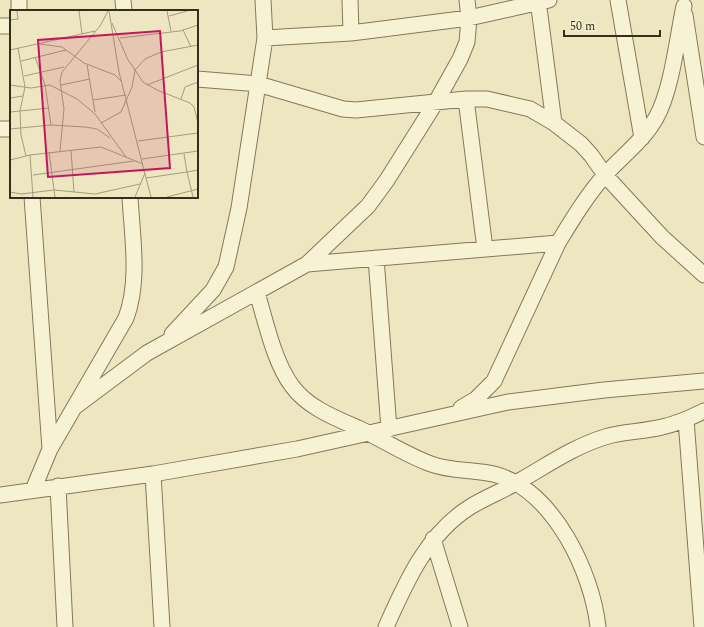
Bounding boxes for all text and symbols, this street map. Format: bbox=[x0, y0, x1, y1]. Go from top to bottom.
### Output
inset map bbox=[10, 10, 198, 198]
scale bar bbox=[564, 12, 660, 38]
text: 50 m bbox=[570, 17, 595, 36]

